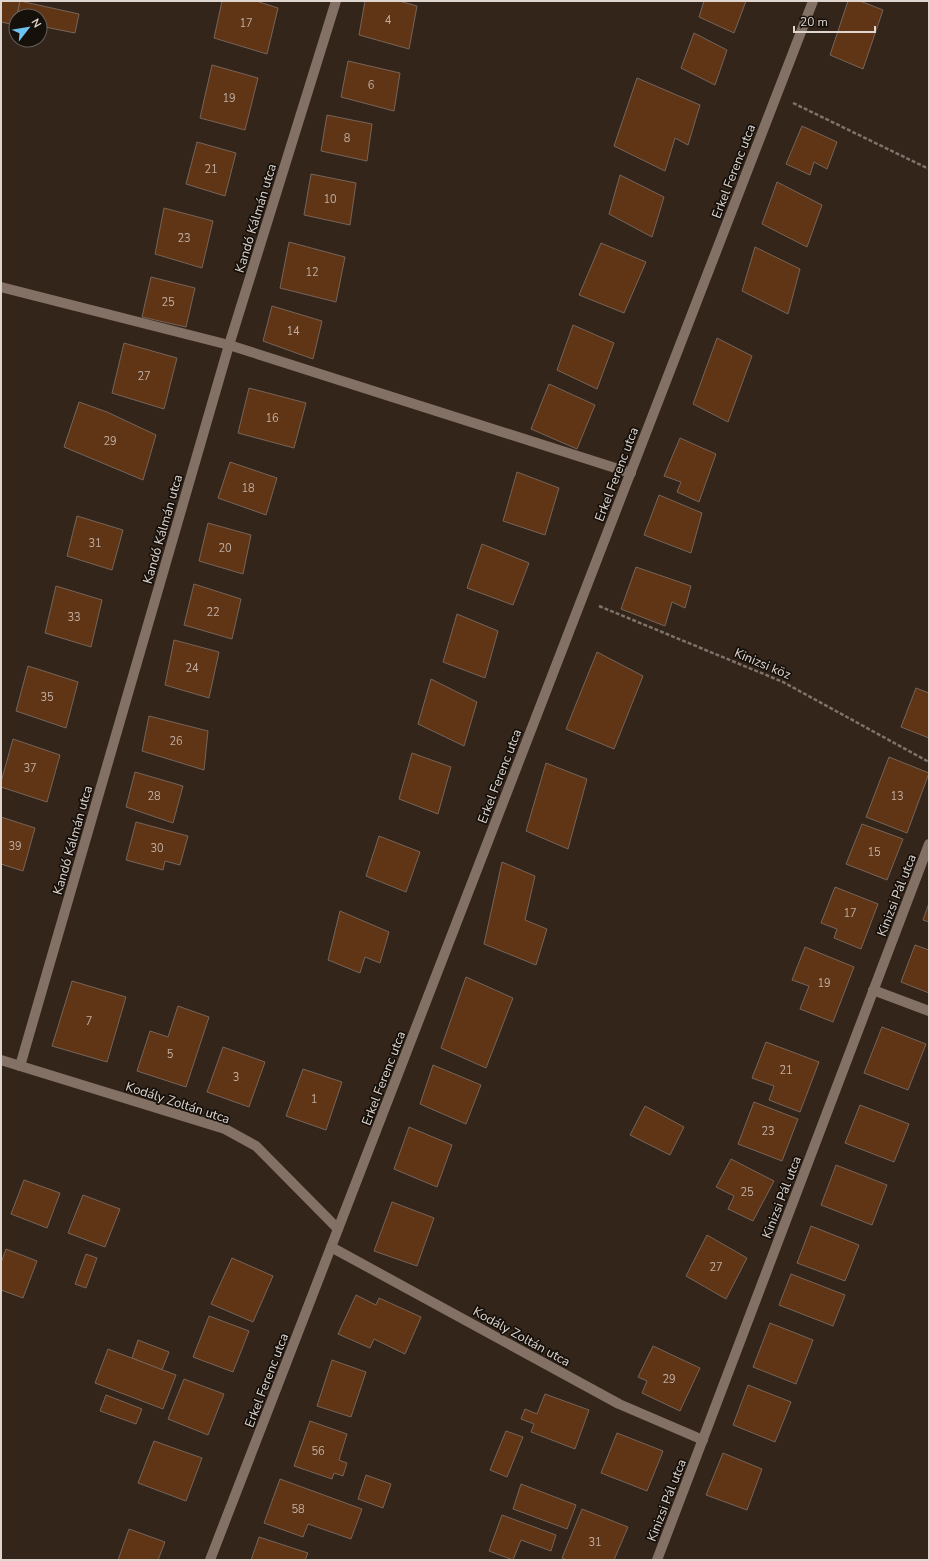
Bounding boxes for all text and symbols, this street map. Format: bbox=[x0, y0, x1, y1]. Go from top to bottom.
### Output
north arrow bbox=[8, 8, 48, 48]
scale bar bbox=[794, 8, 875, 34]
house number: 4 bbox=[385, 13, 392, 28]
text: 20 m bbox=[800, 14, 828, 30]
text: N bbox=[28, 16, 45, 30]
house number: 17 bbox=[239, 16, 253, 31]
house number: 6 bbox=[368, 78, 375, 93]
house number: 19 bbox=[222, 91, 236, 106]
street label: Erkel Ferenc utca bbox=[708, 122, 760, 221]
house number: 8 bbox=[344, 131, 351, 146]
house number: 21 bbox=[204, 162, 218, 177]
street label: Kandó Kálmán utca bbox=[231, 162, 281, 275]
house number: 10 bbox=[323, 192, 337, 207]
house number: 23 bbox=[177, 231, 191, 246]
house number: 12 bbox=[305, 265, 319, 280]
house number: 25 bbox=[161, 295, 175, 310]
house number: 14 bbox=[286, 324, 300, 339]
house number: 27 bbox=[137, 369, 151, 384]
house number: 16 bbox=[265, 411, 279, 426]
street label: Erkel Ferenc utca bbox=[591, 425, 643, 524]
house number: 29 bbox=[103, 434, 117, 449]
street label: Kandó Kálmán utca bbox=[139, 473, 187, 586]
house number: 18 bbox=[241, 481, 255, 496]
house number: 31 bbox=[88, 536, 102, 551]
house number: 20 bbox=[218, 541, 232, 556]
house number: 22 bbox=[206, 605, 220, 620]
house number: 33 bbox=[67, 610, 81, 625]
street label: Kinizsi köz bbox=[732, 644, 794, 684]
house number: 24 bbox=[185, 661, 199, 676]
house number: 35 bbox=[40, 690, 54, 705]
street label: Erkel Ferenc utca bbox=[474, 727, 526, 826]
house number: 26 bbox=[169, 734, 183, 749]
house number: 37 bbox=[23, 761, 37, 776]
street label: Kandó Kálmán utca bbox=[49, 784, 97, 897]
house number: 28 bbox=[147, 789, 161, 804]
house number: 13 bbox=[890, 789, 904, 804]
house number: 39 bbox=[8, 839, 22, 854]
house number: 30 bbox=[150, 841, 164, 856]
house number: 15 bbox=[867, 845, 881, 860]
street label: Kinizsi Pál utca bbox=[873, 852, 921, 939]
house number: 17 bbox=[843, 906, 857, 921]
house number: 19 bbox=[817, 976, 831, 991]
house number: 7 bbox=[86, 1014, 92, 1029]
street label: Erkel Ferenc utca bbox=[358, 1029, 410, 1128]
house number: 5 bbox=[167, 1047, 174, 1062]
house number: 21 bbox=[779, 1063, 793, 1078]
house number: 3 bbox=[233, 1070, 239, 1085]
street label: Kodály Zoltán utca bbox=[123, 1078, 232, 1128]
house number: 1 bbox=[311, 1092, 317, 1107]
house number: 23 bbox=[761, 1124, 775, 1139]
street label: Kinizsi Pál utca bbox=[758, 1154, 806, 1241]
house number: 25 bbox=[740, 1185, 754, 1200]
house number: 27 bbox=[709, 1260, 723, 1275]
street label: Kodály Zoltán utca bbox=[470, 1303, 573, 1371]
street label: Erkel Ferenc utca bbox=[241, 1331, 293, 1430]
house number: 29 bbox=[662, 1372, 676, 1387]
house number: 56 bbox=[311, 1444, 325, 1459]
street label: Kinizsi Pál utca bbox=[643, 1457, 691, 1544]
house number: 58 bbox=[291, 1502, 305, 1517]
house number: 31 bbox=[588, 1535, 602, 1550]

